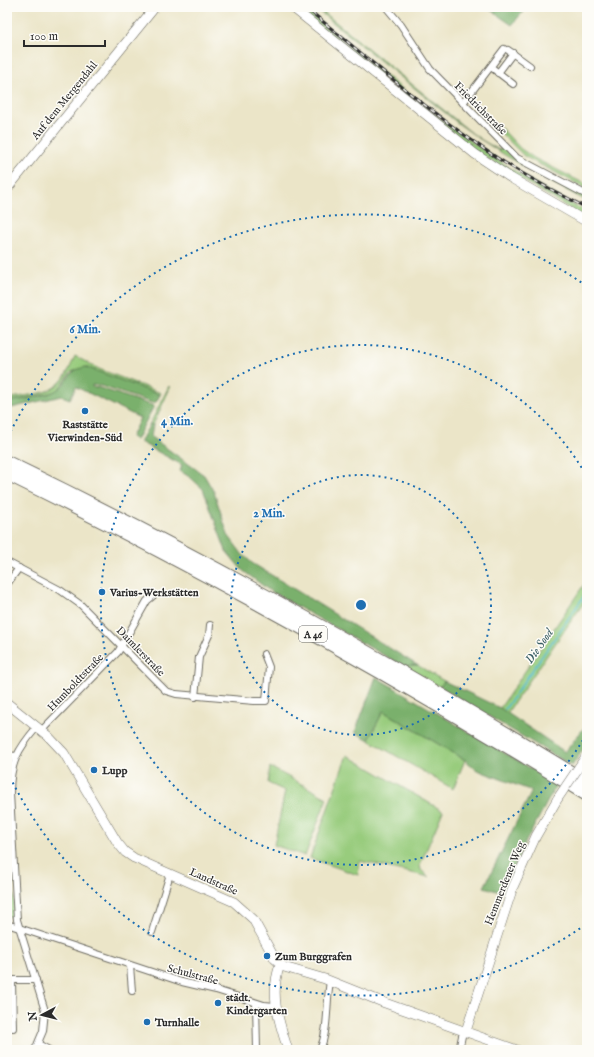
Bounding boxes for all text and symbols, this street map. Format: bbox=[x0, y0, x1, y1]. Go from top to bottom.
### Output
scale bar bbox=[24, 22, 105, 48]
text: 100 m bbox=[30, 29, 58, 44]
street label: Auf dem Mergendahl bbox=[28, 59, 101, 144]
street label: Friedrichstraße bbox=[451, 79, 510, 138]
text: 6 Min. bbox=[69, 322, 101, 337]
marker: Raststätte Vierwinden-Süd bbox=[80, 406, 90, 416]
text: 4 Min. bbox=[161, 414, 193, 429]
place label: Raststätte Vierwinden-Süd bbox=[47, 418, 123, 445]
text: 2 Min. bbox=[253, 506, 285, 521]
place label: Varius-Werkstätten bbox=[109, 586, 199, 600]
marker: Varius-Werkstätten bbox=[97, 587, 107, 597]
centre of rings bbox=[354, 598, 368, 612]
street label: Daimlerstraße bbox=[113, 624, 168, 680]
water label: Die Sood bbox=[522, 625, 558, 667]
road number: A 46 bbox=[299, 626, 327, 642]
street label: Humboldtstraße bbox=[45, 651, 107, 715]
place label: Lupp bbox=[101, 764, 127, 778]
marker: Lupp bbox=[89, 765, 99, 775]
street label: Hemmerdener Weg bbox=[482, 838, 529, 928]
street label: Landstraße bbox=[187, 865, 240, 899]
place label: Zum Burggrafen bbox=[275, 950, 352, 964]
marker: Zum Burggrafen bbox=[262, 951, 272, 961]
street label: Schulstraße bbox=[166, 961, 220, 988]
place label: städt. Kindergarten bbox=[226, 991, 287, 1018]
north arrow bbox=[22, 995, 62, 1035]
marker: städt. Kindergarten bbox=[213, 998, 223, 1008]
text: N bbox=[25, 1010, 41, 1023]
place label: Turnhalle bbox=[154, 1016, 199, 1030]
marker: Turnhalle bbox=[142, 1017, 152, 1027]

